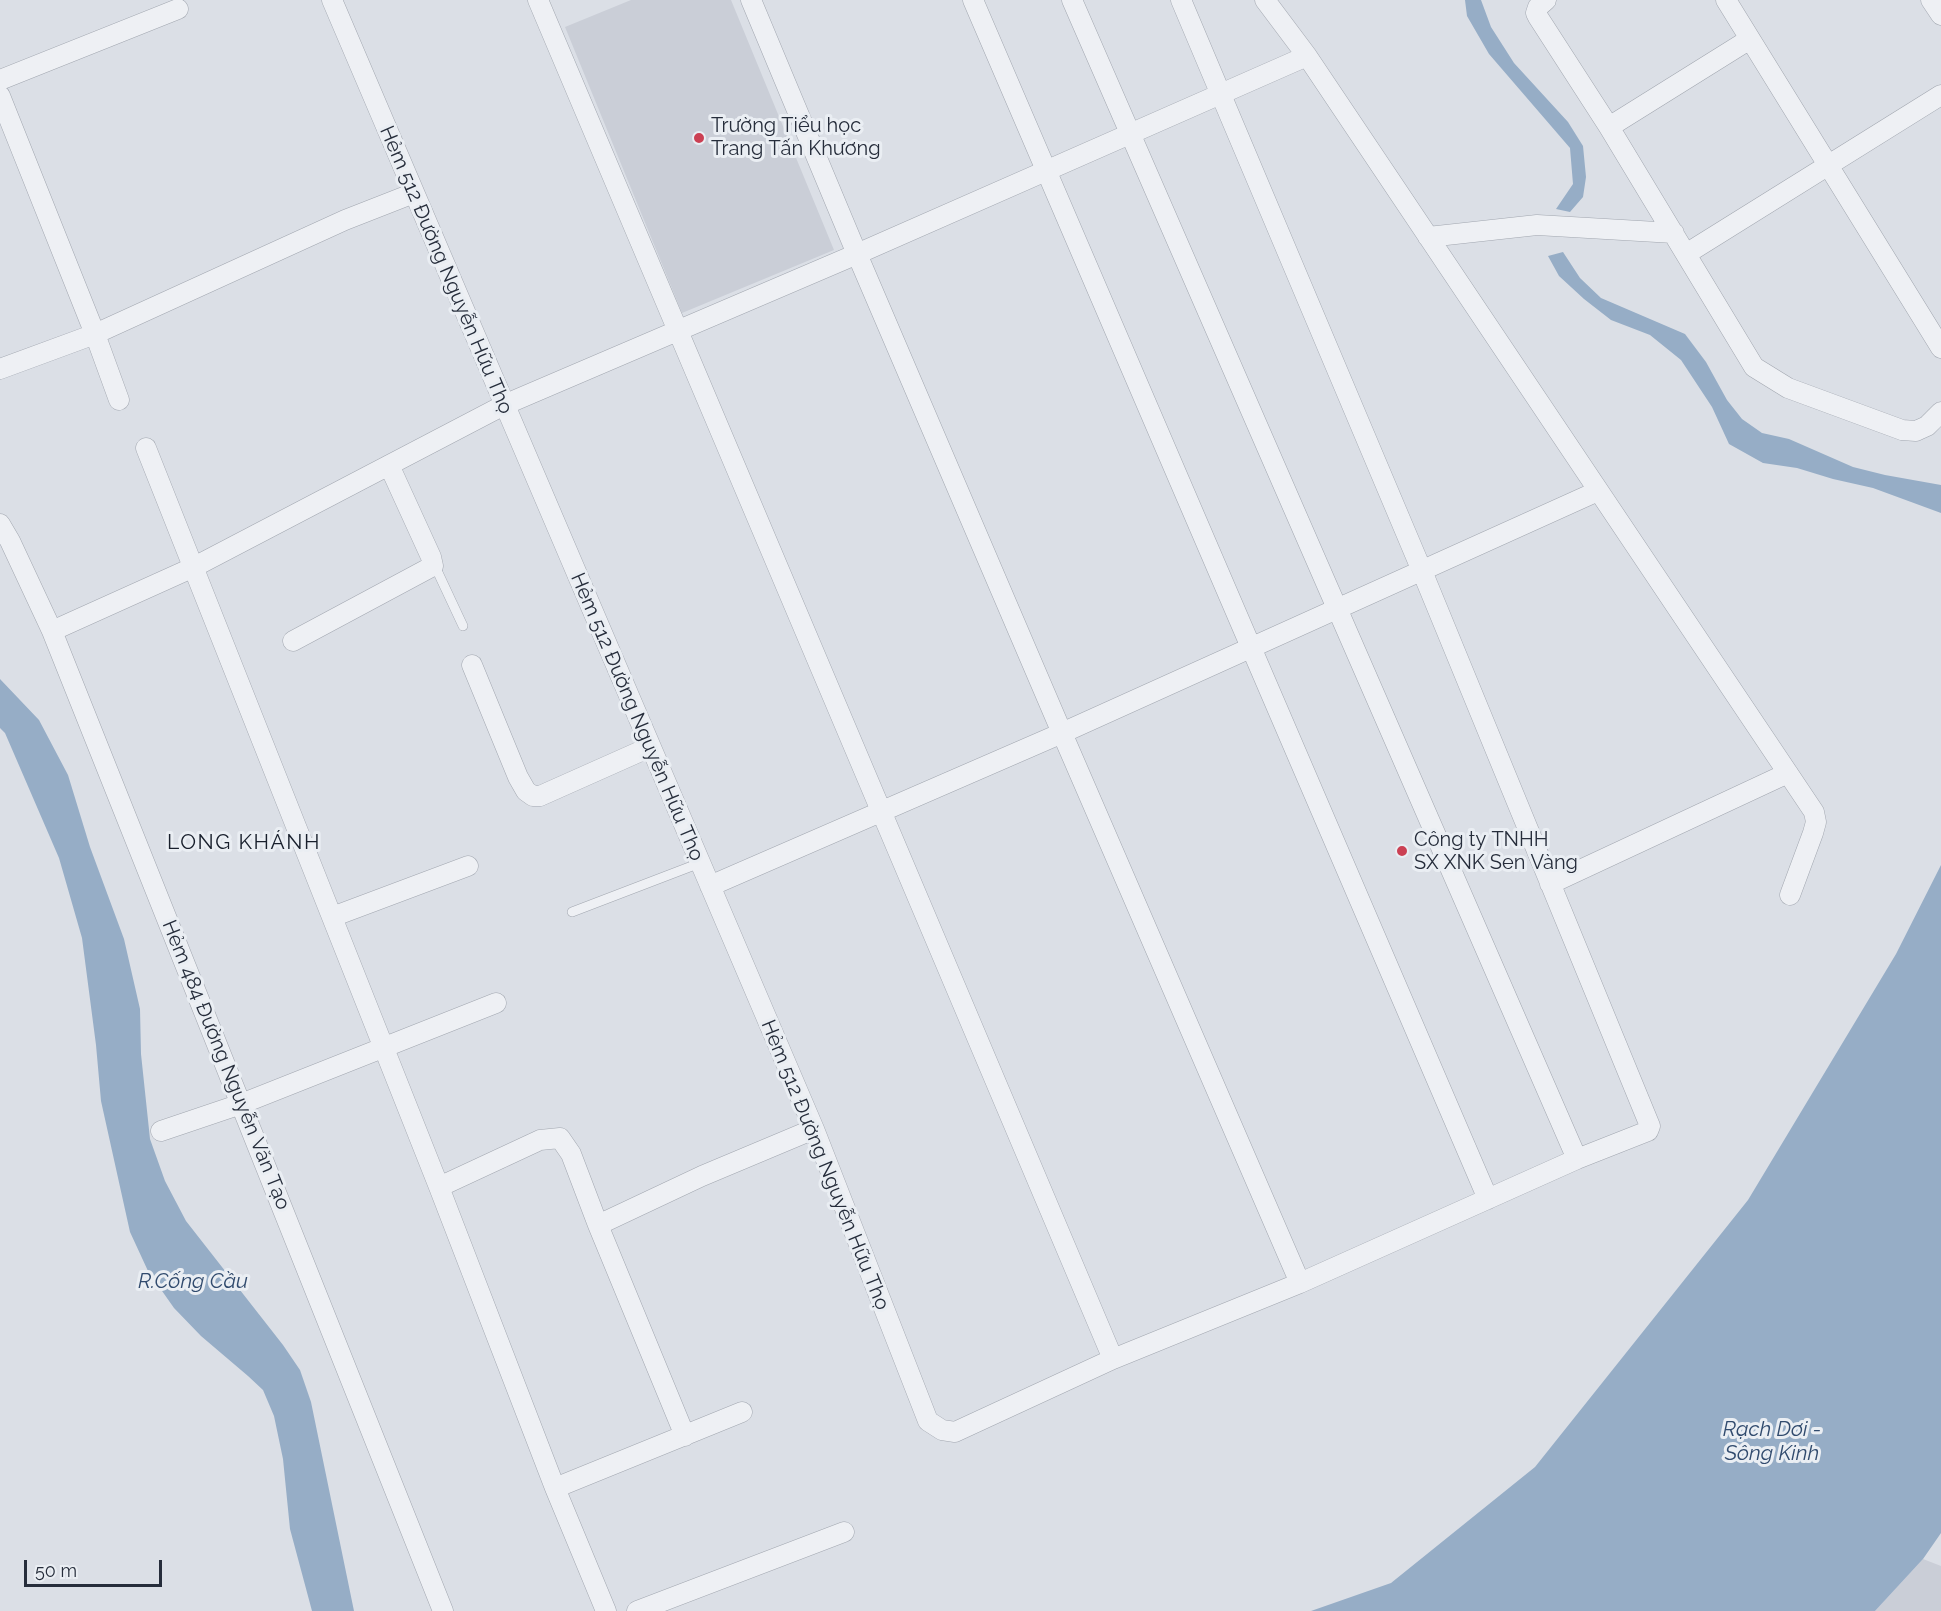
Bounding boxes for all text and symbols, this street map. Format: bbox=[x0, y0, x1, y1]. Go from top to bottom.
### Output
place label: Trường Tiểu học Trang Tấn Khương bbox=[711, 114, 881, 161]
street label: Hẻm 512 Đường Nguyễn Hữu Thọ bbox=[374, 122, 518, 418]
marker: Trường Tiểu học Trang Tấn Khương bbox=[692, 131, 706, 145]
street label: Hẻm 512 Đường Nguyễn Hữu Thọ bbox=[565, 569, 709, 865]
place label: Công ty TNHH SX XNK Sen Vàng bbox=[1414, 828, 1578, 875]
district label: LONG KHÁNH bbox=[167, 830, 321, 856]
marker: Công ty TNHH SX XNK Sen Vàng bbox=[1395, 844, 1409, 858]
street label: Hẻm 484 Đường Nguyễn Văn Tạo bbox=[157, 917, 295, 1213]
street label: Hẻm 512 Đường Nguyễn Hữu Thọ bbox=[756, 1017, 894, 1313]
water label: R.Cống Cầu bbox=[138, 1269, 248, 1295]
water label: Rạch Dơi - Sông Kinh bbox=[1723, 1417, 1821, 1467]
scale bar bbox=[27, 1548, 165, 1586]
text: 50 m bbox=[35, 1560, 77, 1581]

